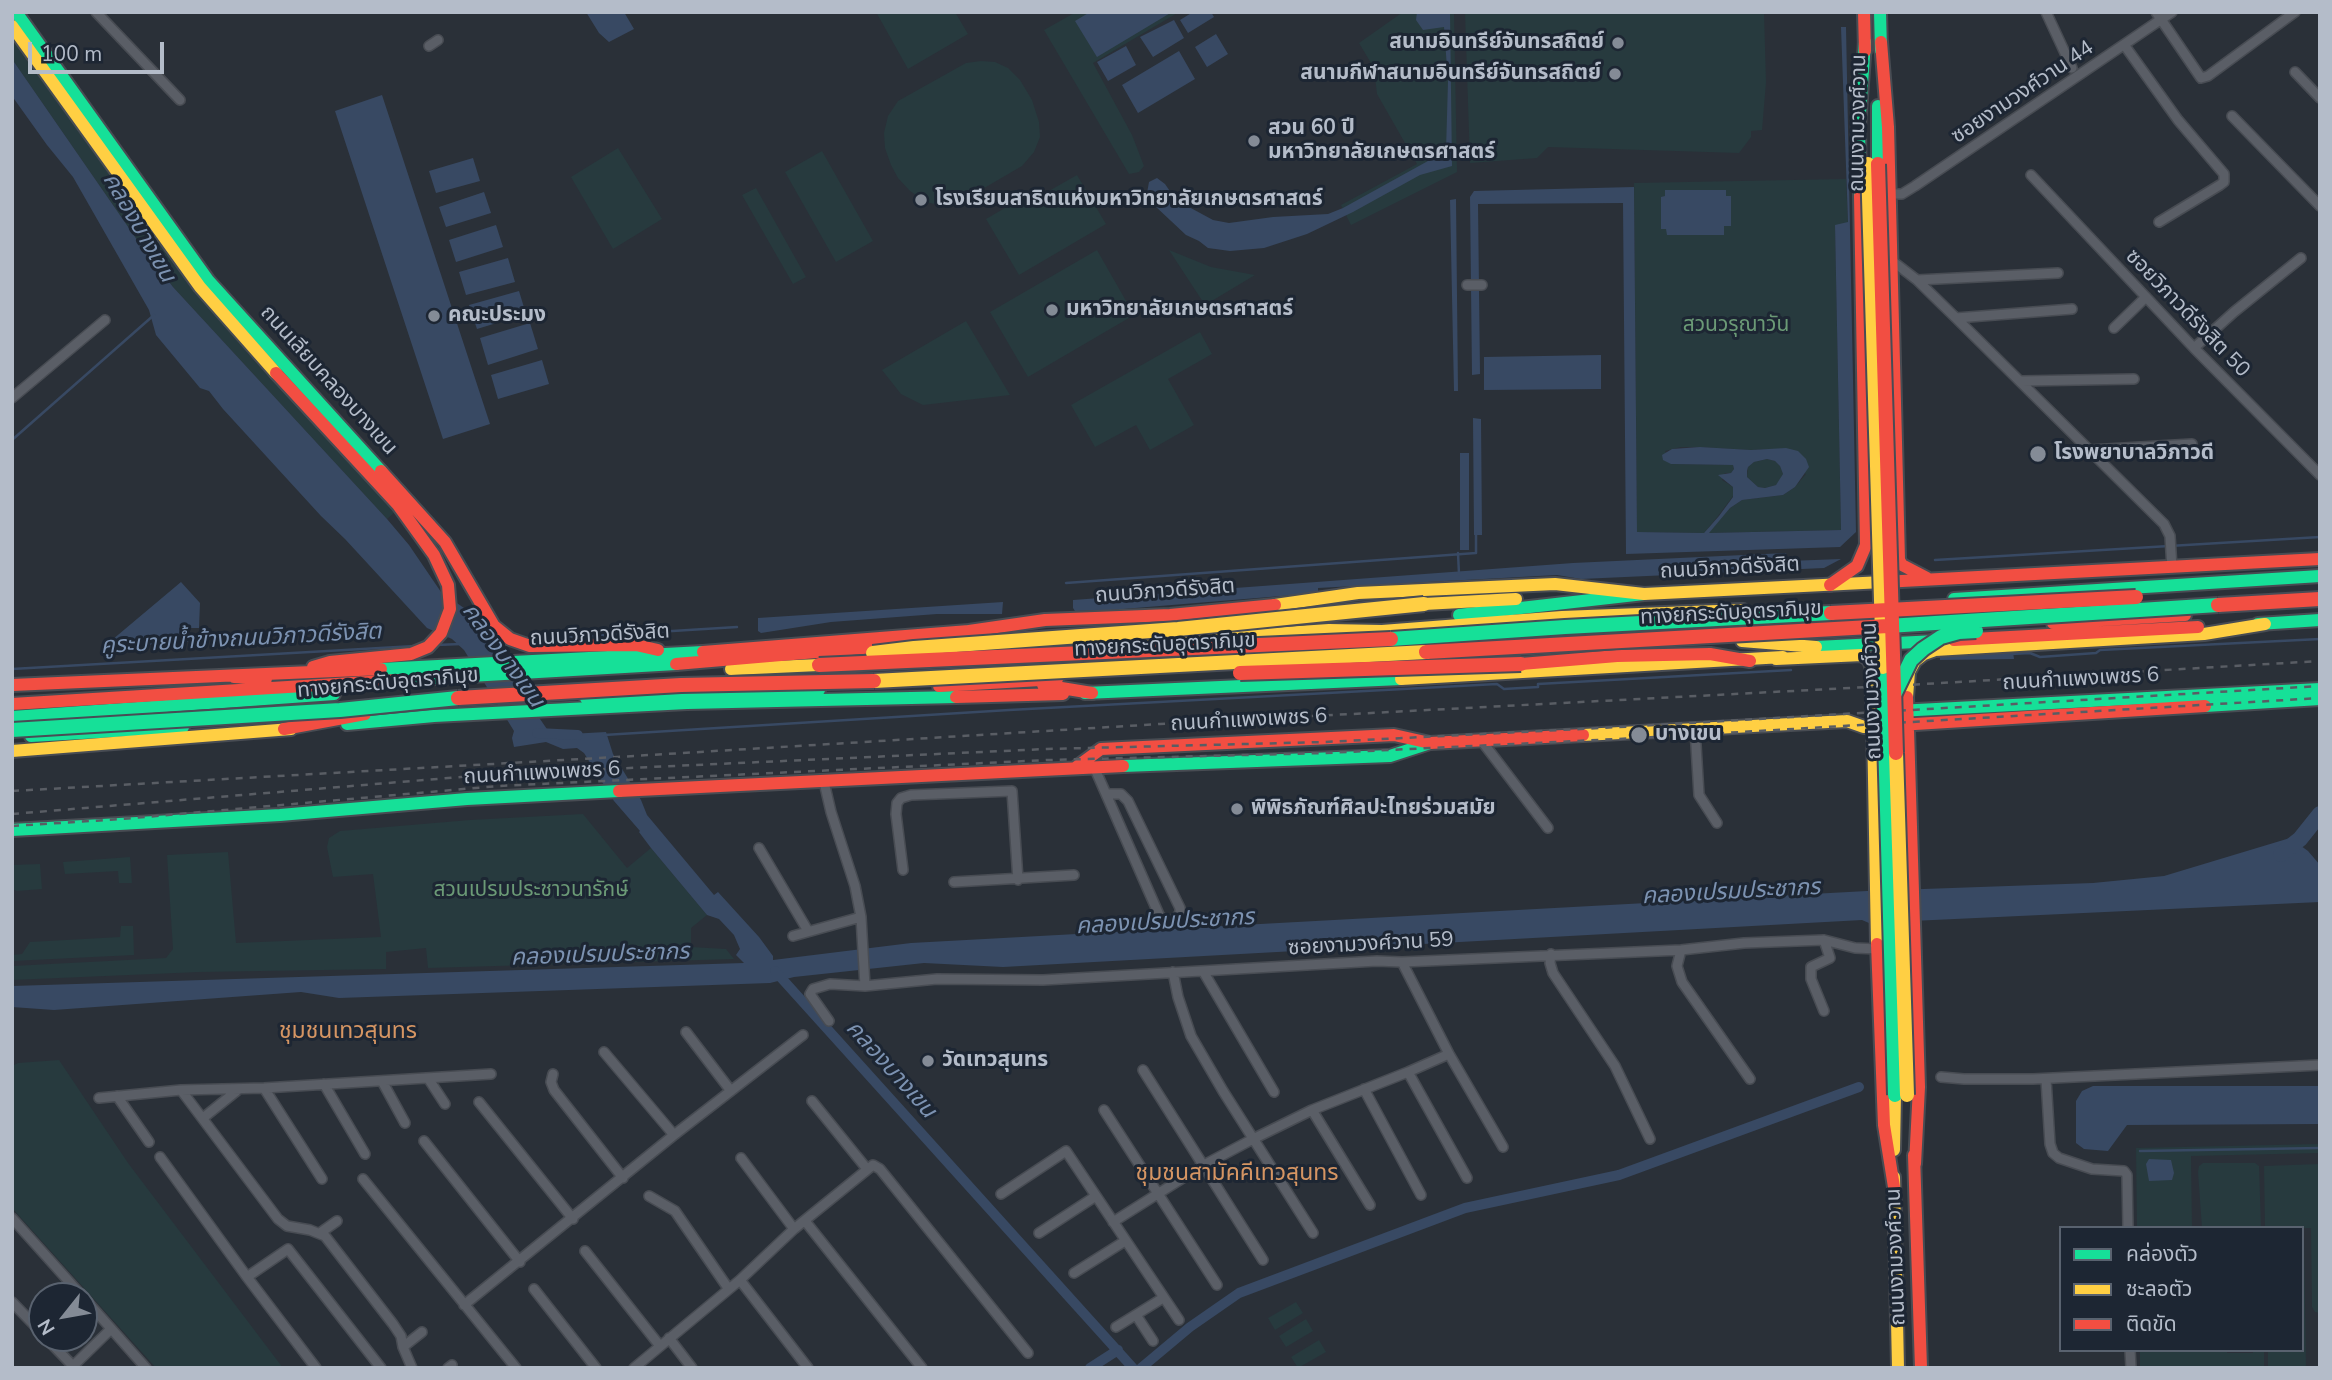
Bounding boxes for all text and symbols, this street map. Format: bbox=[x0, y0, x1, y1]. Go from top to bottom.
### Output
scale bar bbox=[32, 28, 168, 72]
place label: สนามอินทรีย์จันทรสถิตย์ bbox=[1389, 30, 1604, 56]
marker: สนามอินทรีย์จันทรสถิตย์ bbox=[1610, 35, 1626, 51]
street label: ซอยงามวงศ์วาน 44 bbox=[1947, 36, 2099, 150]
text: 100 m bbox=[41, 40, 102, 68]
street label: ถนนงามวงศ์วาน bbox=[1845, 54, 1873, 192]
place label: สนามกีฬาสนามอินทรีย์จันทรสถิตย์ bbox=[1300, 61, 1601, 87]
marker: สนามกีฬาสนามอินทรีย์จันทรสถิตย์ bbox=[1607, 66, 1623, 82]
place label: สวน 60 ปี มหาวิทยาลัยเกษตรศาสตร์ bbox=[1268, 116, 1495, 166]
marker: สวน 60 ปี มหาวิทยาลัยเกษตรศาสตร์ bbox=[1246, 133, 1262, 149]
water label: คลองบางเขน bbox=[96, 168, 180, 288]
place label: โรงเรียนสาธิตแห่งมหาวิทยาลัยเกษตรศาสตร์ bbox=[935, 187, 1323, 213]
marker: โรงเรียนสาธิตแห่งมหาวิทยาลัยเกษตรศาสตร์ bbox=[913, 192, 929, 208]
street label: ซอยวิภาวดีรังสิต 50 bbox=[2119, 245, 2255, 383]
place label: มหาวิทยาลัยเกษตรศาสตร์ bbox=[1066, 297, 1293, 323]
street label: ถนนเลียบคลองบางเขน bbox=[254, 301, 402, 461]
marker: มหาวิทยาลัยเกษตรศาสตร์ bbox=[1044, 302, 1060, 318]
place label: คณะประมง bbox=[448, 303, 546, 329]
marker: คณะประมง bbox=[426, 308, 442, 324]
park label: สวนวรุณาวัน bbox=[1683, 313, 1789, 339]
place label: โรงพยาบาลวิภาวดี bbox=[2054, 441, 2214, 467]
marker: โรงพยาบาลวิภาวดี bbox=[2028, 444, 2048, 464]
street label: ถนนวิภาวดีรังสิต bbox=[1659, 553, 1801, 585]
street label: ถนนวิภาวดีรังสิต bbox=[1094, 575, 1236, 609]
street label: ทางยกระดับอุตราภิมุข bbox=[1640, 597, 1822, 631]
water label: คลองบางเขน bbox=[455, 599, 549, 713]
water label: คูระบายน้ำข้างถนนวิภาวดีรังสิต bbox=[100, 619, 382, 661]
street label: ถนนวิภาวดีรังสิต bbox=[529, 620, 671, 652]
street label: ถนนงามวงศ์วาน bbox=[1858, 622, 1888, 760]
street label: ทางยกระดับอุตราภิมุข bbox=[1074, 629, 1256, 663]
street label: ถนนกำแพงเพชร 6 bbox=[2002, 663, 2160, 697]
street label: ทางยกระดับอุตราภิมุข bbox=[296, 664, 480, 704]
street label: ถนนกำแพงเพชร 6 bbox=[1170, 704, 1328, 738]
place label: บางเขน bbox=[1655, 722, 1722, 748]
marker: บางเขน bbox=[1629, 725, 1649, 745]
street label: ถนนกำแพงเพชร 6 bbox=[463, 757, 621, 791]
place label: พิพิธภัณฑ์ศิลปะไทยร่วมสมัย bbox=[1251, 796, 1496, 822]
marker: พิพิธภัณฑ์ศิลปะไทยร่วมสมัย bbox=[1229, 801, 1245, 817]
water label: คลองเปรมประชากร bbox=[1641, 875, 1821, 911]
park label: สวนเปรมประชาวนารักษ์ bbox=[433, 878, 629, 904]
water label: คลองเปรมประชากร bbox=[1075, 905, 1255, 941]
street label: ซอยงามวงศ์วาน 59 bbox=[1287, 928, 1455, 962]
water label: คลองเปรมประชากร bbox=[510, 939, 690, 973]
water label: คลองบางเขน bbox=[839, 1016, 941, 1124]
district label: ชุมชนเทวสุนทร bbox=[279, 1018, 417, 1046]
place label: วัดเทวสุนทร bbox=[942, 1048, 1048, 1074]
marker: วัดเทวสุนทร bbox=[920, 1053, 936, 1069]
district label: ชุมชนสามัคคีเทวสุนทร bbox=[1136, 1160, 1338, 1188]
street label: ถนนงามวงศ์วาน bbox=[1882, 1188, 1912, 1326]
legend bbox=[2059, 1226, 2304, 1352]
text: คล่องตัว bbox=[2126, 1240, 2198, 1268]
text: ชะลอตัว bbox=[2126, 1275, 2192, 1303]
north arrow bbox=[28, 1282, 98, 1352]
text: ติดขัด bbox=[2126, 1310, 2177, 1338]
text: N bbox=[32, 1314, 62, 1340]

